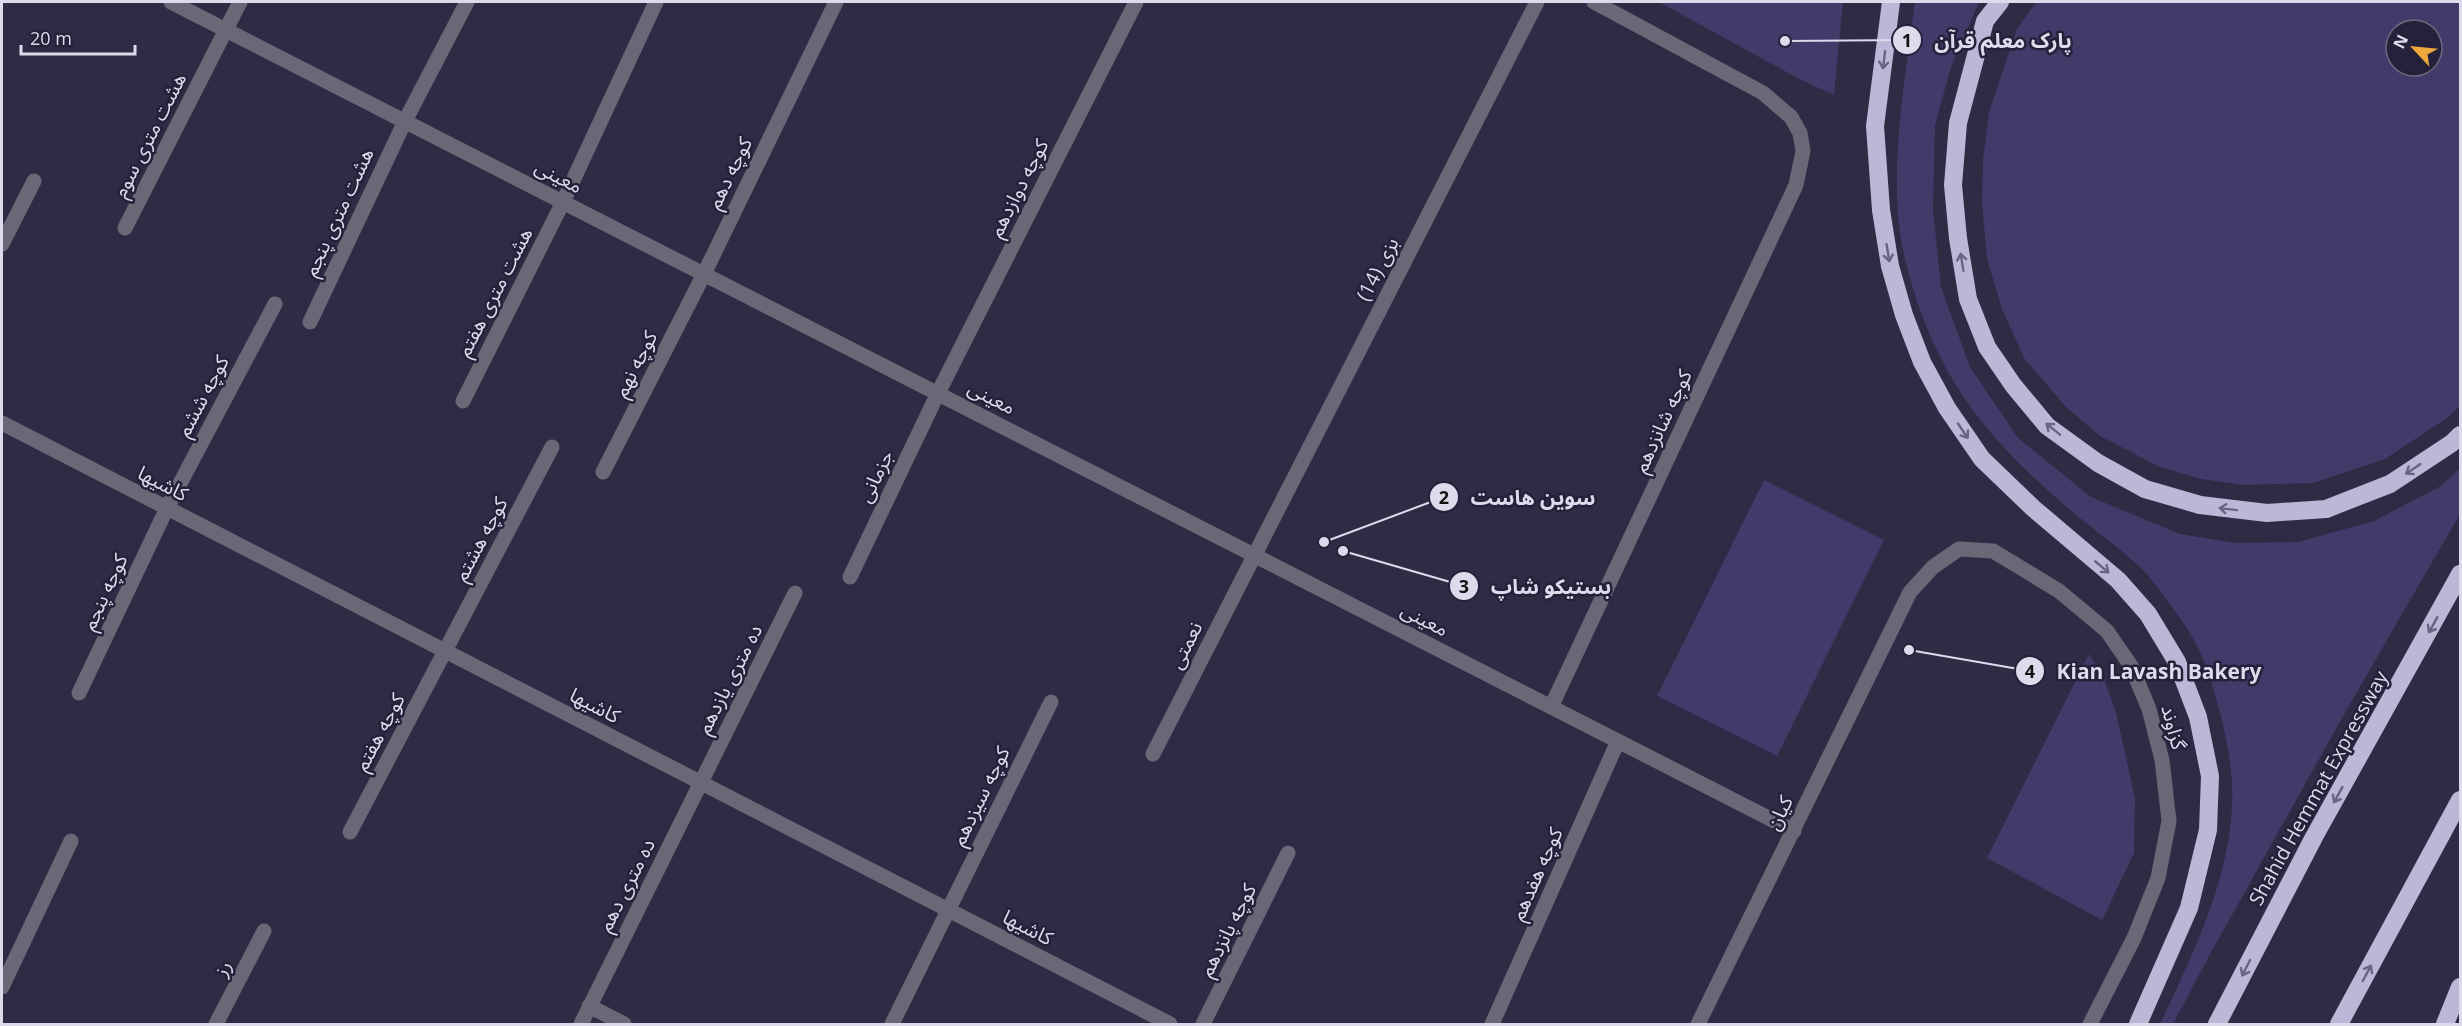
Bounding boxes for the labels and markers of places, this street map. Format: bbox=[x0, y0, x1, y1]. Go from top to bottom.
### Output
callout: پارک معلم قرآن bbox=[1892, 21, 2084, 60]
callout: سوین هاست bbox=[1429, 478, 1608, 517]
callout: بستیکو شاپ bbox=[1449, 567, 1623, 606]
callout: Kian Lavash Bakery bbox=[2015, 652, 2273, 691]

